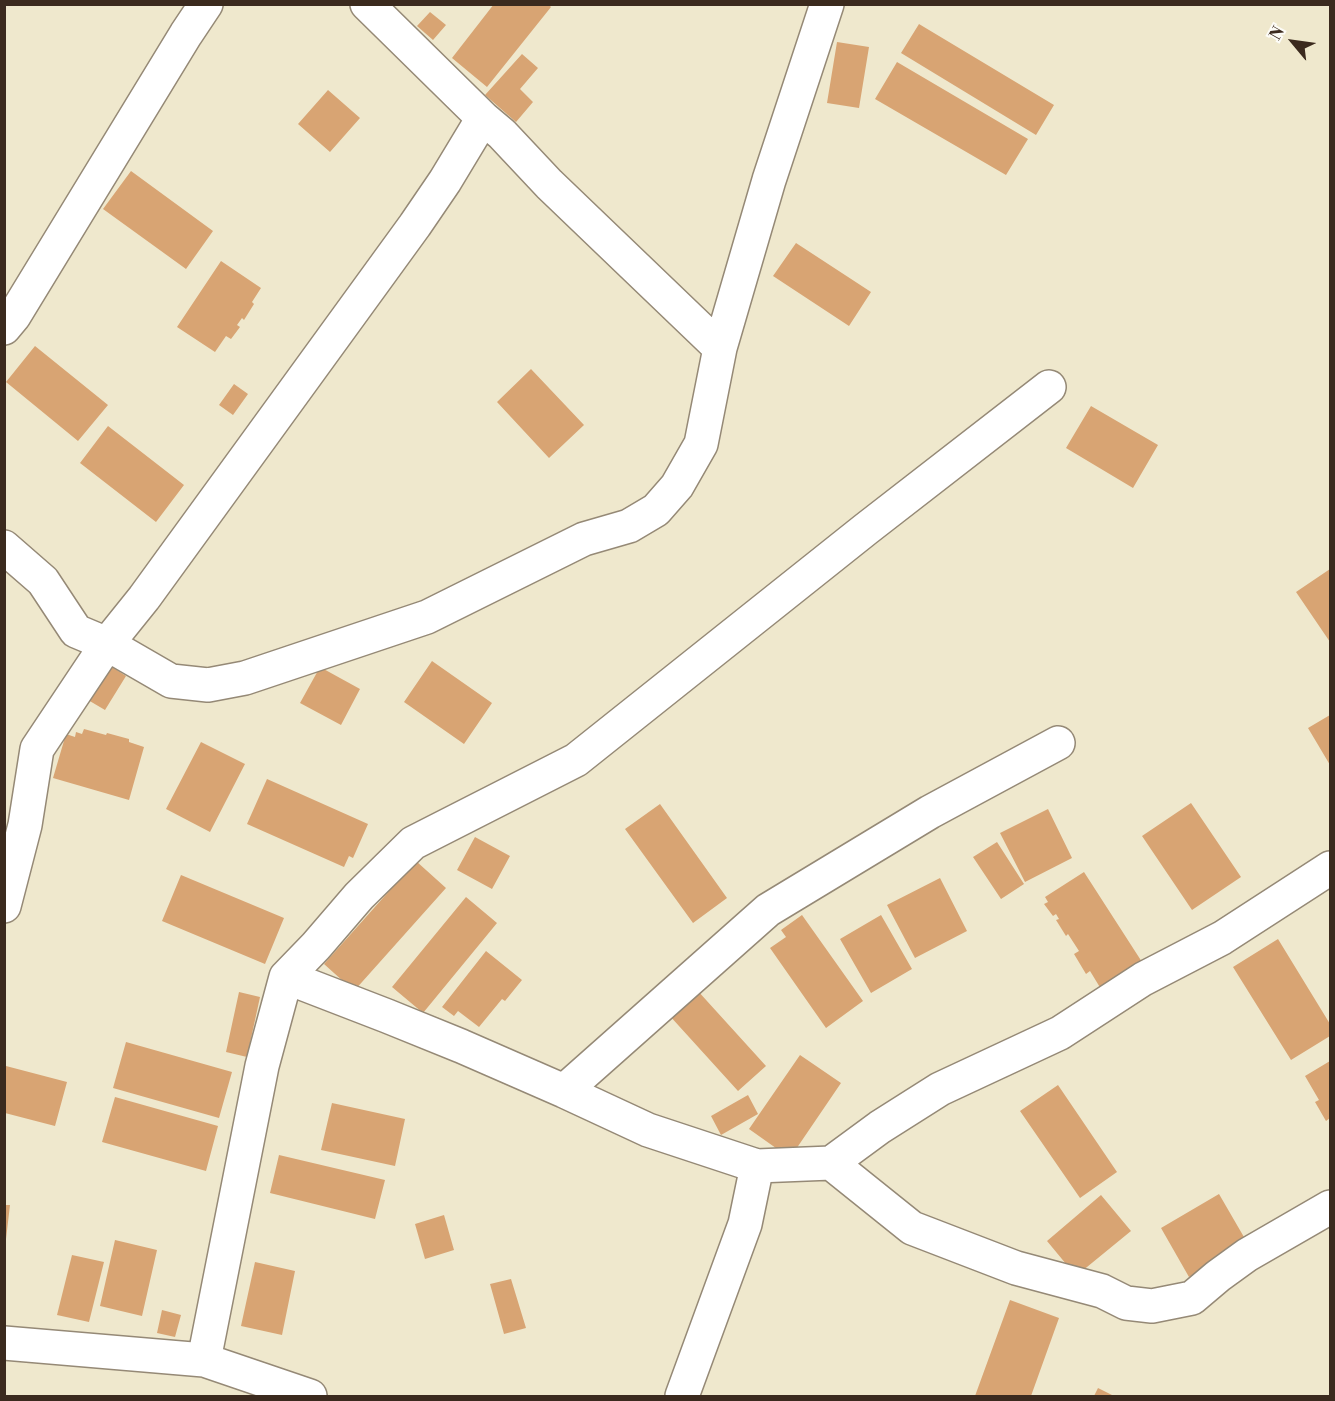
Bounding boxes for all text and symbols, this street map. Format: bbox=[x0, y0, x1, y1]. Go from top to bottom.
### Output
north arrow bbox=[1263, 12, 1323, 72]
text: N bbox=[1265, 23, 1289, 44]

